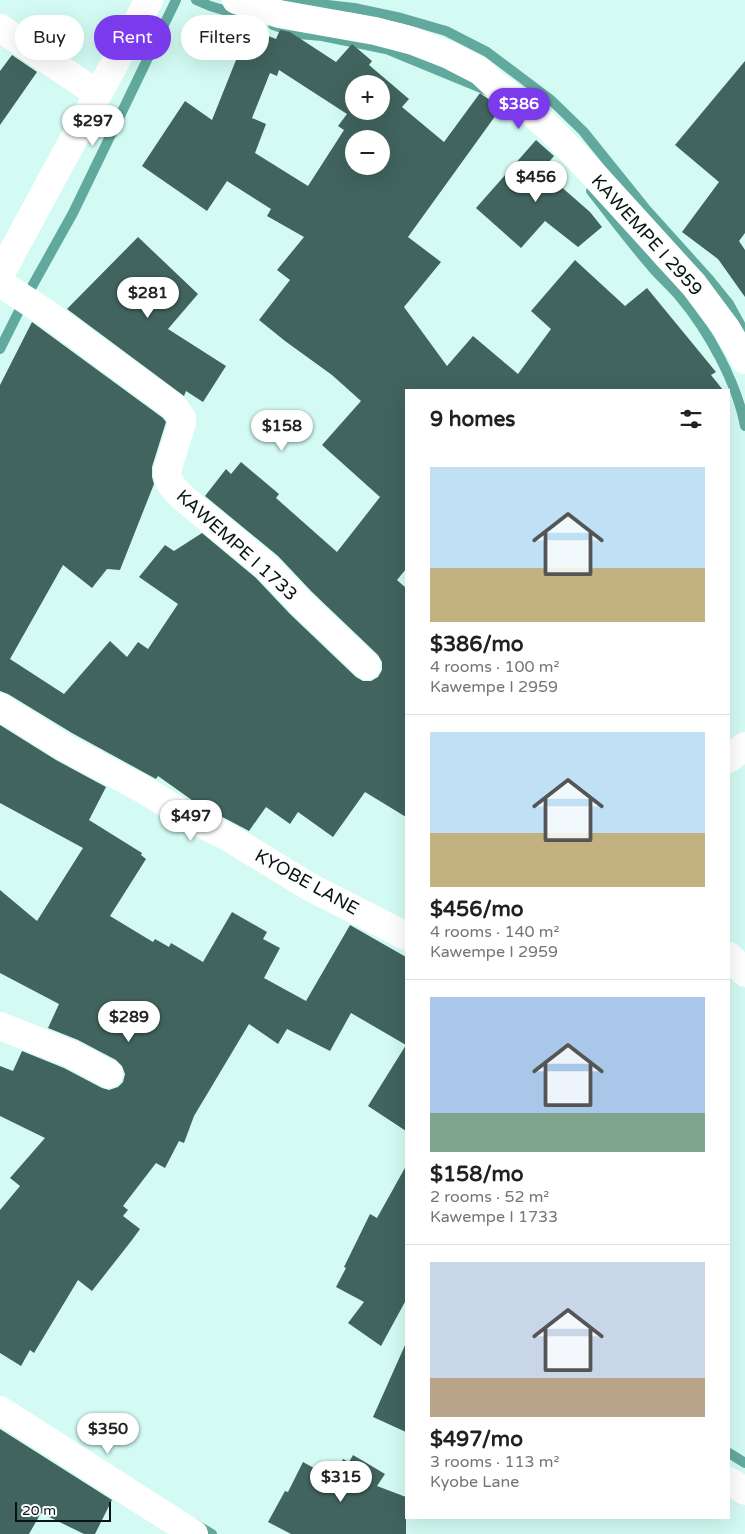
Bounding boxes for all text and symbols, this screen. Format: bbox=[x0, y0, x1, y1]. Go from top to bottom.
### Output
chip: Buy bbox=[15, 15, 84, 60]
chip: Rent bbox=[94, 15, 171, 60]
chip: Filters bbox=[181, 15, 269, 60]
map controls bbox=[345, 75, 390, 175]
button: + bbox=[345, 75, 390, 120]
pin: $386 bbox=[489, 88, 549, 130]
text: $386 bbox=[499, 94, 539, 114]
pin: $297 bbox=[63, 104, 123, 147]
text: $297 bbox=[73, 111, 113, 131]
button: − bbox=[345, 130, 390, 175]
pin: $456 bbox=[506, 160, 566, 203]
text: $456 bbox=[516, 167, 556, 187]
street label: KAWEMPE I 2959 bbox=[587, 170, 707, 300]
pin: $281 bbox=[118, 276, 178, 319]
text: $281 bbox=[128, 283, 168, 303]
icon: filters bbox=[677, 405, 705, 433]
text: 9 homes bbox=[430, 407, 515, 432]
pin: $158 bbox=[252, 410, 312, 452]
text: $158 bbox=[262, 416, 302, 436]
street label: KAWEMPE I 1733 bbox=[172, 485, 302, 605]
icon: home bbox=[523, 499, 613, 589]
text: $386/mo bbox=[430, 632, 524, 657]
text: 4 rooms · 100 m² bbox=[430, 657, 559, 677]
text: Kawempe I 2959 bbox=[430, 677, 558, 697]
icon: home bbox=[523, 765, 613, 855]
pin: $497 bbox=[161, 800, 221, 842]
text: $497 bbox=[171, 806, 211, 826]
street label: KYOBE LANE bbox=[251, 844, 363, 920]
text: $456/mo bbox=[430, 897, 524, 922]
text: 4 rooms · 140 m² bbox=[430, 922, 559, 942]
text: Kawempe I 2959 bbox=[430, 942, 558, 962]
pin: $289 bbox=[99, 1000, 159, 1043]
text: $289 bbox=[109, 1007, 149, 1027]
icon: home bbox=[523, 1030, 613, 1120]
text: $158/mo bbox=[430, 1162, 524, 1187]
text: 2 rooms · 52 m² bbox=[430, 1187, 549, 1207]
text: Kawempe I 1733 bbox=[430, 1207, 558, 1227]
icon: home bbox=[523, 1295, 613, 1385]
pin: $350 bbox=[78, 1412, 138, 1455]
text: $350 bbox=[88, 1419, 128, 1439]
text: $497/mo bbox=[430, 1427, 523, 1452]
text: 3 rooms · 113 m² bbox=[430, 1452, 559, 1472]
pin: $315 bbox=[311, 1460, 371, 1503]
text: $315 bbox=[321, 1467, 361, 1487]
text: Kyobe Lane bbox=[430, 1472, 519, 1492]
scale bar bbox=[15, 1499, 111, 1522]
text: 20 m bbox=[22, 1502, 56, 1519]

